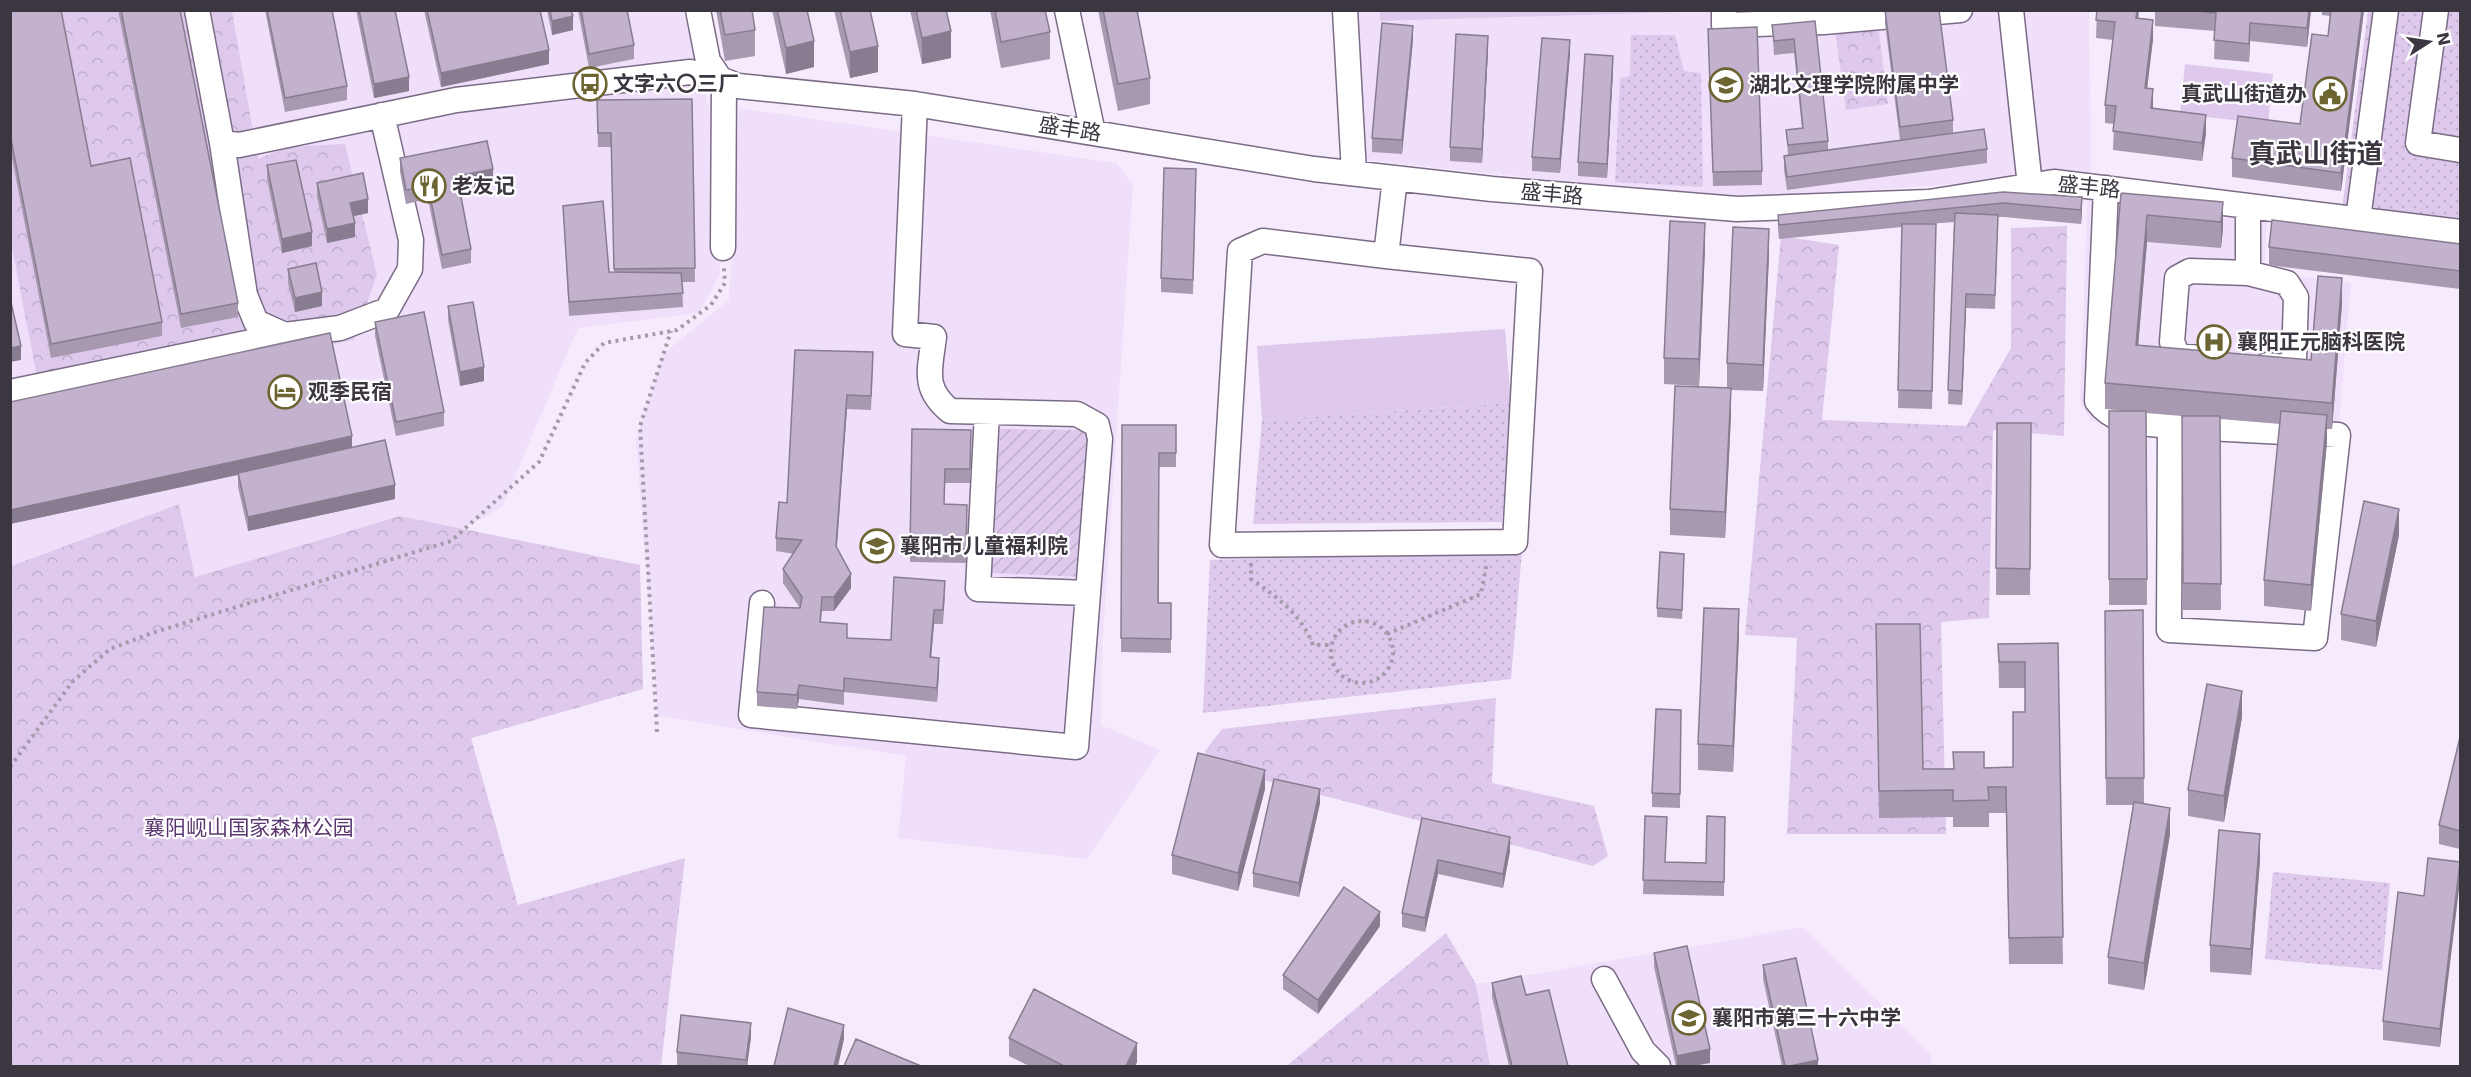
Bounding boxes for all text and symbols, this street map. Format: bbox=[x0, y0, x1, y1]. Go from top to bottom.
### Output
north arrow bbox=[2399, 12, 2459, 72]
text: N bbox=[2432, 30, 2454, 48]
bus stop icon: 文字六〇三厂 bbox=[572, 66, 608, 102]
school or university icon: 湖北文理学院附属中学 bbox=[1708, 67, 1744, 103]
place label: 文字六〇三厂 bbox=[613, 72, 739, 96]
place label: 湖北文理学院附属中学 bbox=[1749, 73, 1959, 97]
public building icon: 真武山街道办 bbox=[2312, 76, 2348, 112]
place label: 真武山街道办 bbox=[2181, 82, 2307, 106]
street label: 盛丰路 bbox=[1037, 112, 1103, 146]
district label: 真武山街道 bbox=[2249, 138, 2384, 169]
restaurant icon: 老友记 bbox=[411, 168, 447, 204]
street label: 盛丰路 bbox=[2056, 172, 2122, 202]
place label: 老友记 bbox=[452, 174, 515, 198]
street label: 盛丰路 bbox=[1520, 179, 1584, 209]
hospital icon: 襄阳正元脑科医院 bbox=[2196, 324, 2232, 360]
place label: 襄阳正元脑科医院 bbox=[2237, 330, 2405, 354]
hotel icon: 观季民宿 bbox=[267, 374, 303, 410]
place label: 观季民宿 bbox=[308, 380, 392, 404]
school or university icon: 襄阳市儿童福利院 bbox=[859, 528, 895, 564]
place label: 襄阳市儿童福利院 bbox=[900, 534, 1068, 558]
park label: 襄阳岘山国家森林公园 bbox=[144, 816, 354, 840]
school or university icon: 襄阳市第三十六中学 bbox=[1671, 1000, 1707, 1036]
place label: 襄阳市第三十六中学 bbox=[1712, 1006, 1901, 1030]

